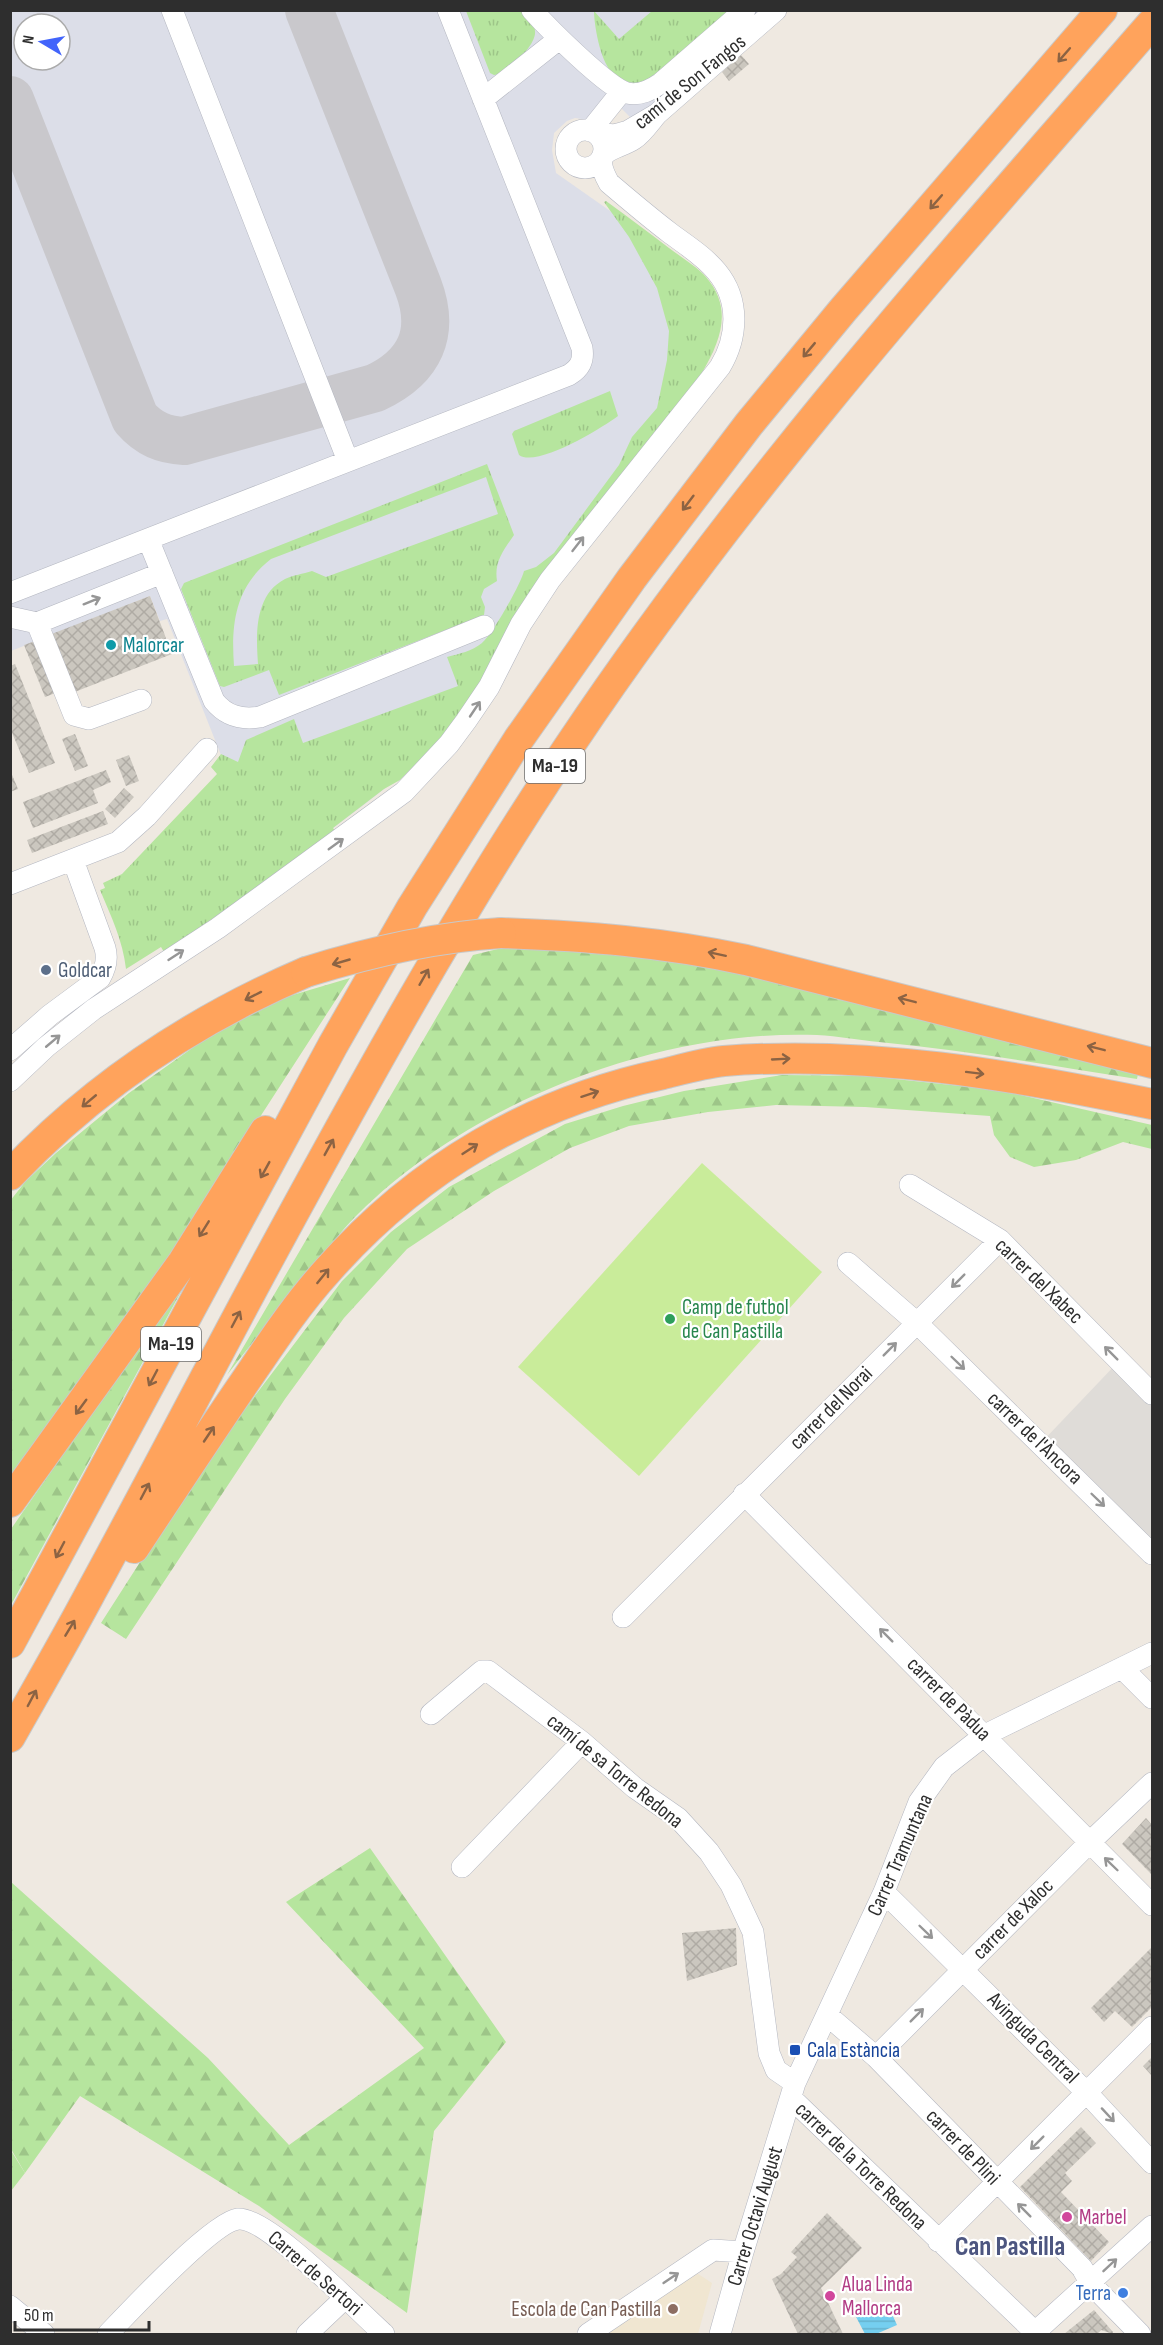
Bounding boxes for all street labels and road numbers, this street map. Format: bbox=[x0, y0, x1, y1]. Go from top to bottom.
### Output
street label: camí de Son Fangos bbox=[629, 29, 751, 135]
road number: Ma-19 bbox=[525, 749, 585, 783]
street label: carrer del Xabec bbox=[990, 1233, 1088, 1329]
road number: Ma-19 bbox=[141, 1327, 201, 1361]
street label: carrer del Norai bbox=[784, 1361, 878, 1455]
street label: carrer de l'Àncora bbox=[982, 1386, 1088, 1490]
street label: carrer de Pàdua bbox=[902, 1652, 996, 1746]
street label: camí de sa Torre Redona bbox=[542, 1708, 688, 1834]
street label: Carrer Tramuntana bbox=[862, 1790, 938, 1920]
street label: carrer de Xaloc bbox=[967, 1873, 1059, 1965]
street label: Avinguda Central bbox=[981, 1986, 1084, 2089]
street label: carrer de la Torre Redona bbox=[790, 2097, 932, 2235]
street label: carrer de Plini bbox=[921, 2104, 1005, 2190]
street label: Carrer Octavi August bbox=[722, 2143, 788, 2289]
street label: Carrer de Sertori bbox=[263, 2225, 367, 2321]

